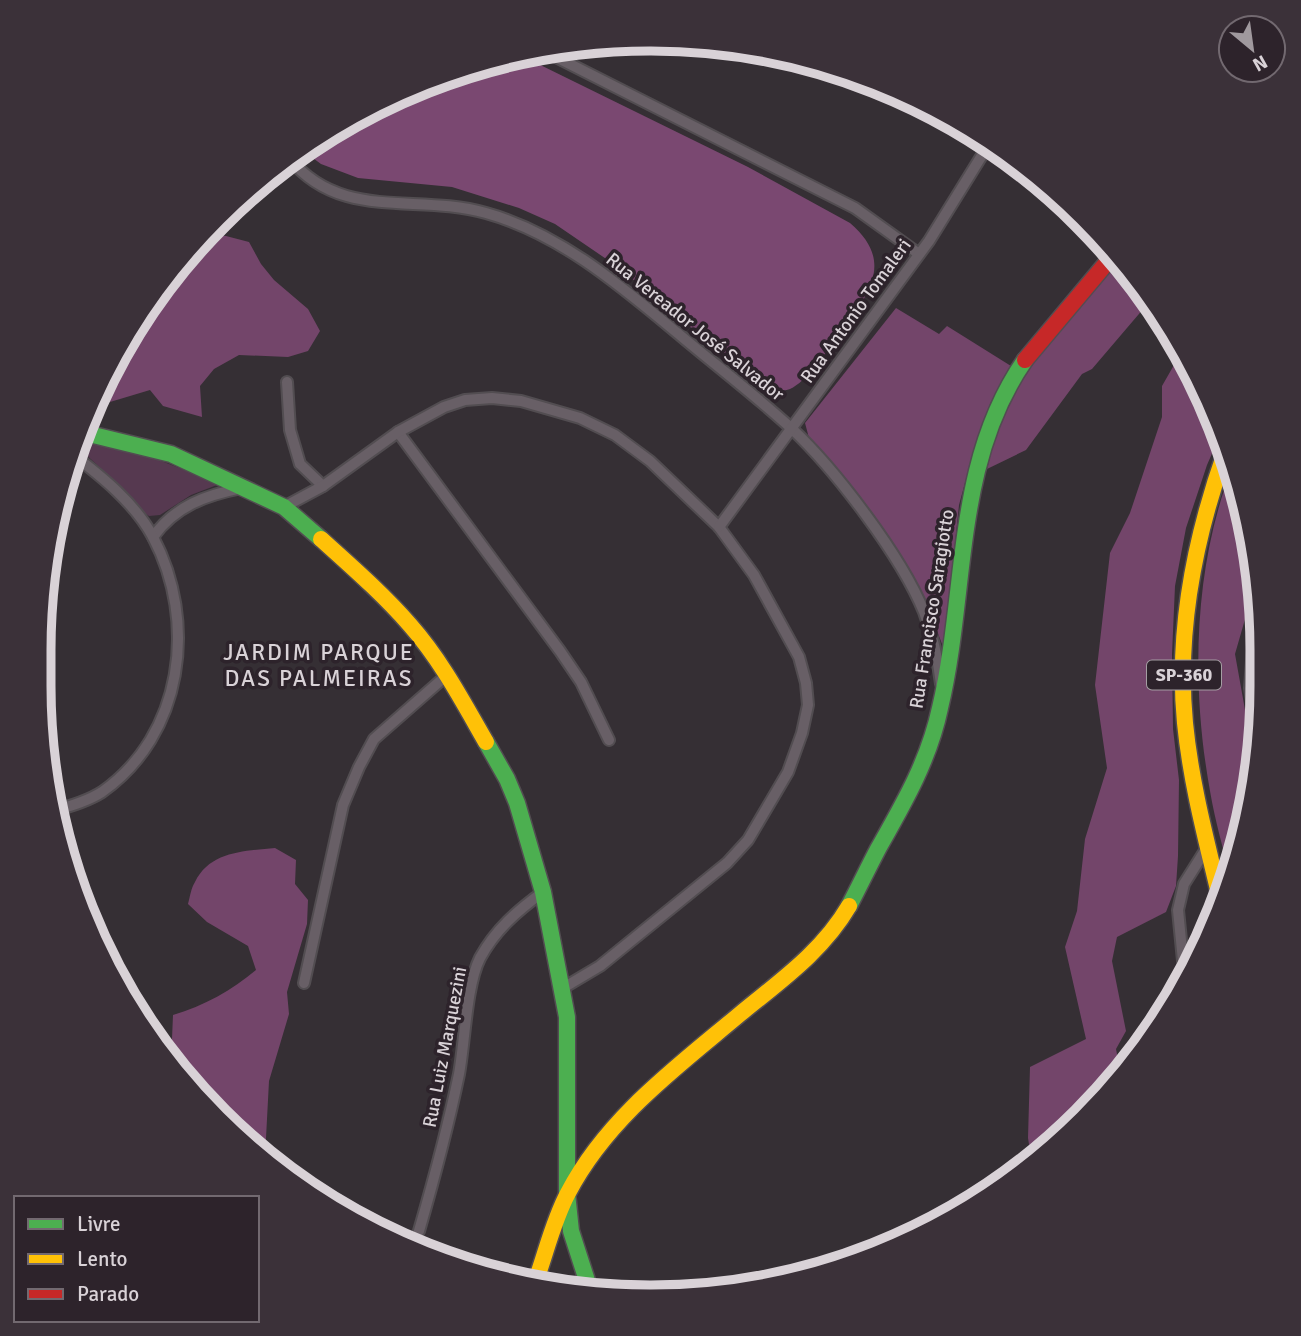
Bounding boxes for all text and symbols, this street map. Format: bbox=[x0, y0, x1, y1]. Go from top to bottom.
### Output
north arrow bbox=[1217, 14, 1287, 84]
text: N bbox=[1248, 49, 1271, 77]
street label: Rua Antonio Tomaleri bbox=[795, 234, 917, 388]
street label: Rua Vereador José Salvador bbox=[601, 248, 789, 406]
street label: Rua Francisco Saragiotto bbox=[904, 508, 960, 710]
district label: JARDIM PARQUE DAS PALMEIRAS bbox=[223, 638, 415, 693]
road number: SP-360 bbox=[1147, 660, 1221, 690]
street label: Rua Luiz Marquezini bbox=[418, 964, 472, 1130]
legend bbox=[14, 1196, 259, 1322]
text: Livre bbox=[77, 1211, 120, 1237]
text: Lento bbox=[77, 1246, 127, 1272]
text: Parado bbox=[77, 1281, 139, 1307]

